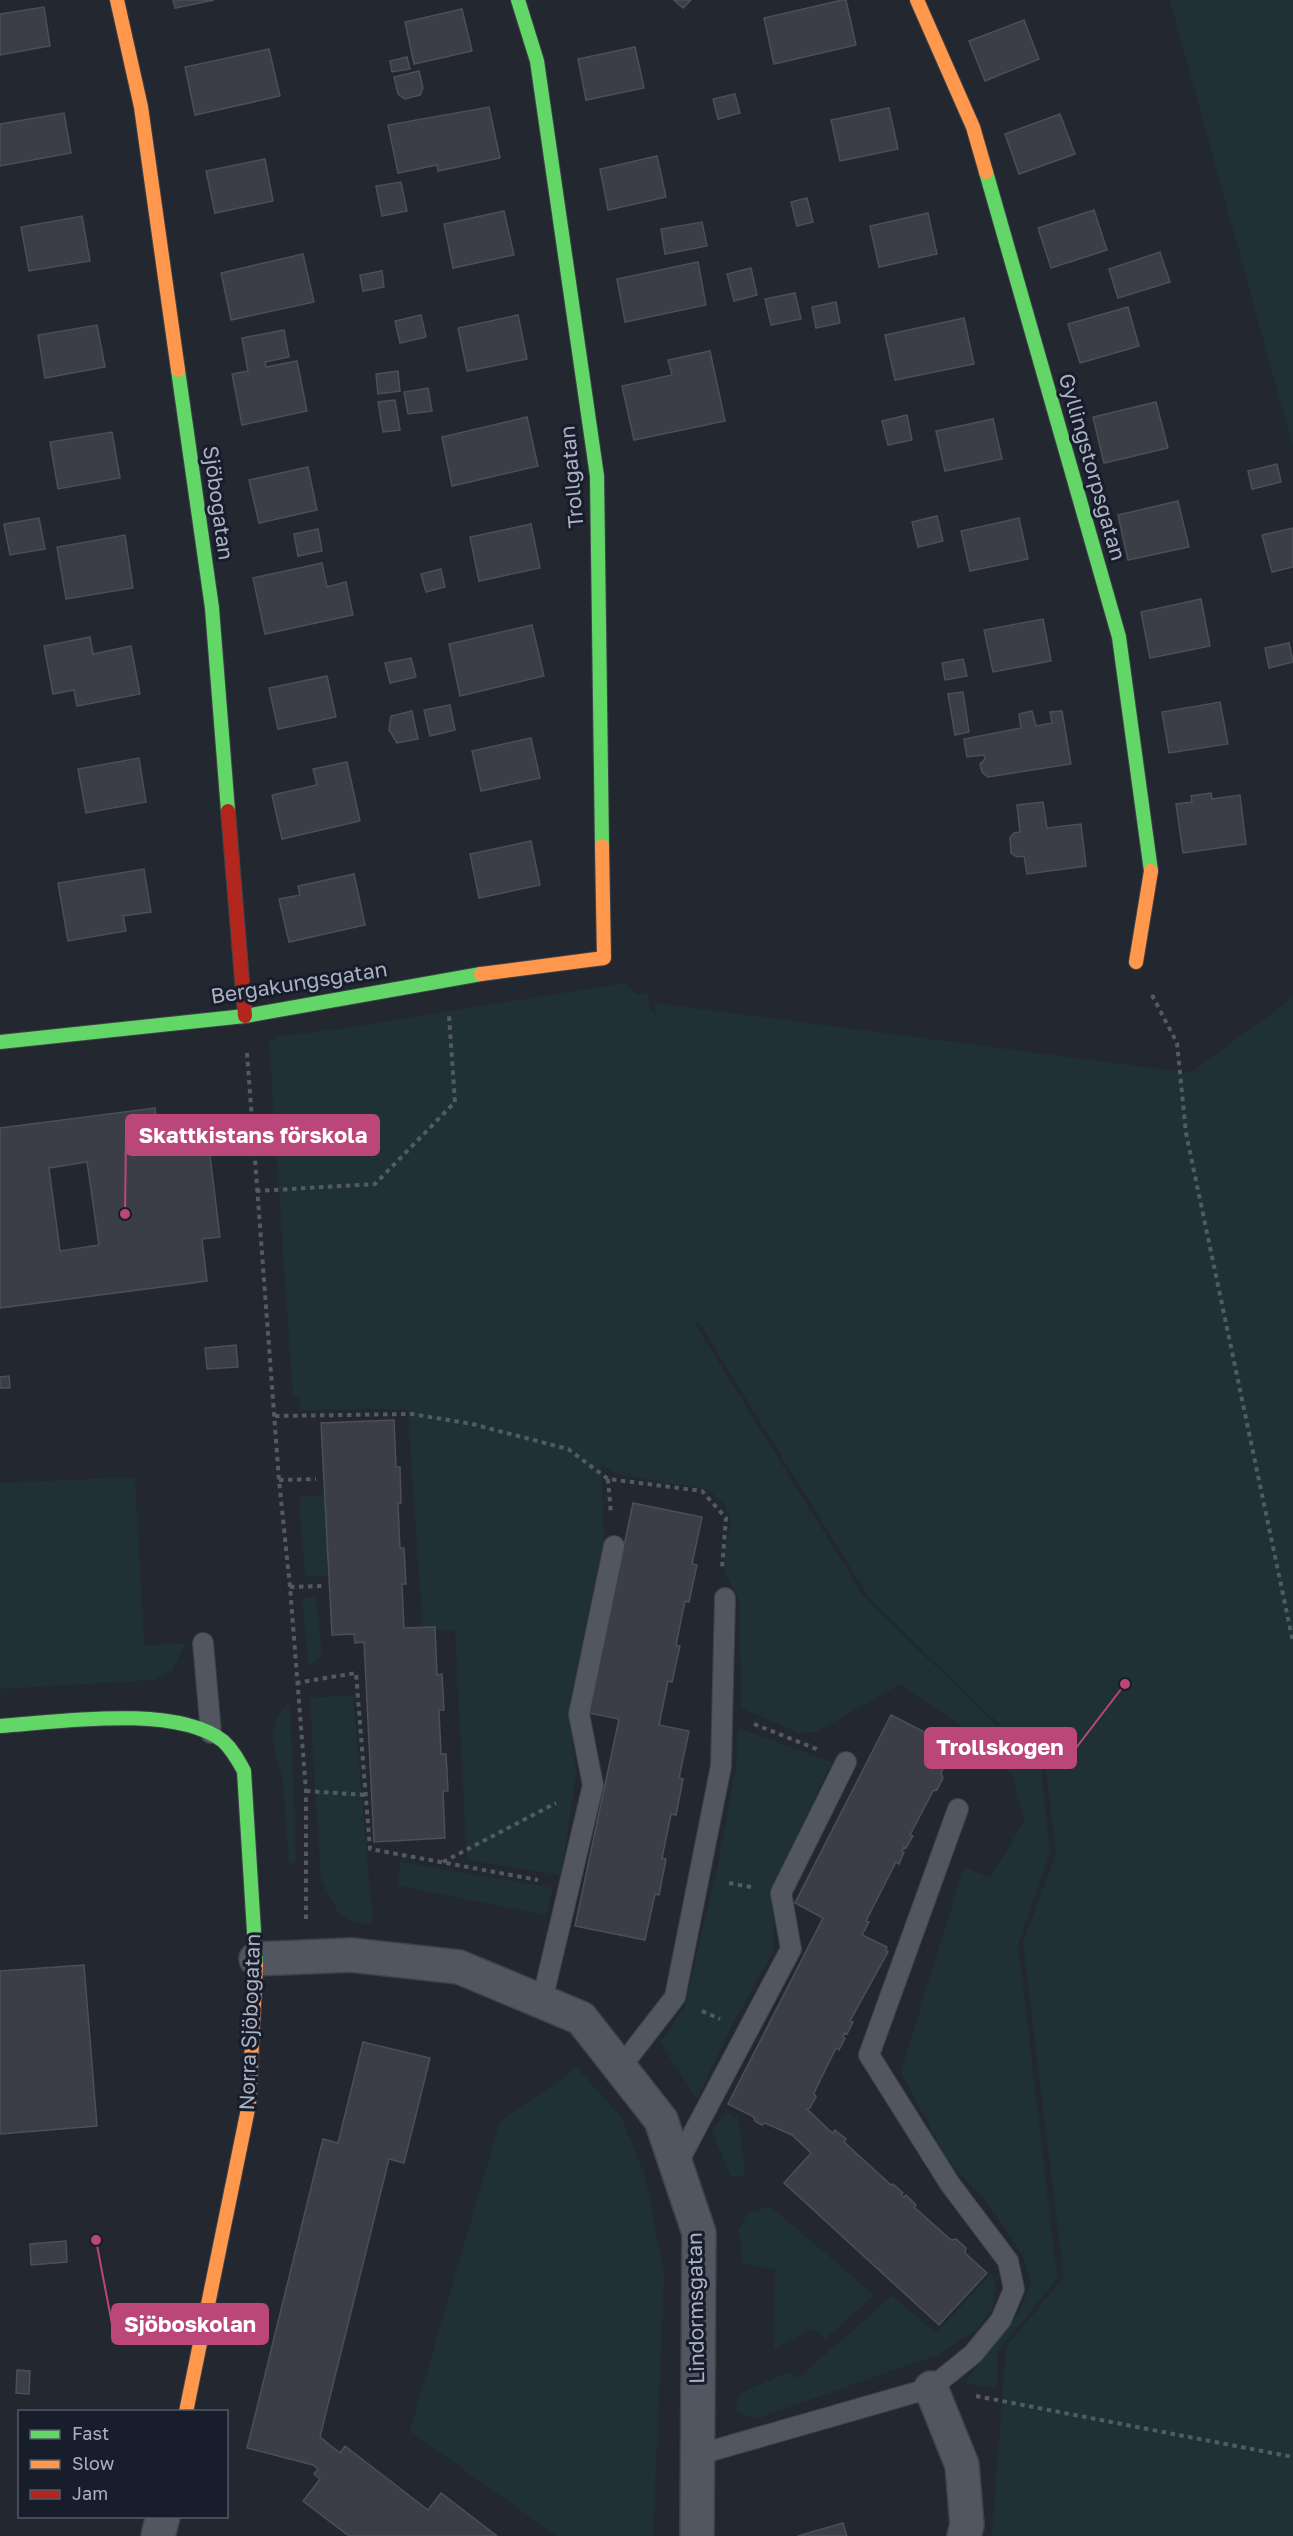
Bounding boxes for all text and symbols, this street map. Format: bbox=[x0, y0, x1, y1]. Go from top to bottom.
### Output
street label: Gyllingstorpsgatan bbox=[1054, 370, 1132, 563]
street label: Trollgatan bbox=[554, 425, 588, 529]
street label: Sjöbogatan bbox=[198, 444, 240, 562]
street label: Bergakungsgatan bbox=[209, 955, 389, 1009]
callout: Skattkistans förskola bbox=[126, 1115, 379, 1155]
text: Skattkistans förskola bbox=[139, 1121, 367, 1148]
callout: Trollskogen bbox=[925, 1728, 1076, 1768]
text: Trollskogen bbox=[936, 1733, 1064, 1760]
street label: Norra Sjöbogatan bbox=[233, 1933, 265, 2111]
street label: Lindormsgatan bbox=[681, 2232, 709, 2384]
callout: Sjöboskolan bbox=[112, 2304, 268, 2344]
text: Sjöboskolan bbox=[124, 2310, 256, 2337]
legend bbox=[18, 2410, 228, 2518]
text: Fast bbox=[72, 2422, 109, 2444]
text: Slow bbox=[72, 2452, 115, 2474]
text: Jam bbox=[72, 2482, 108, 2504]

